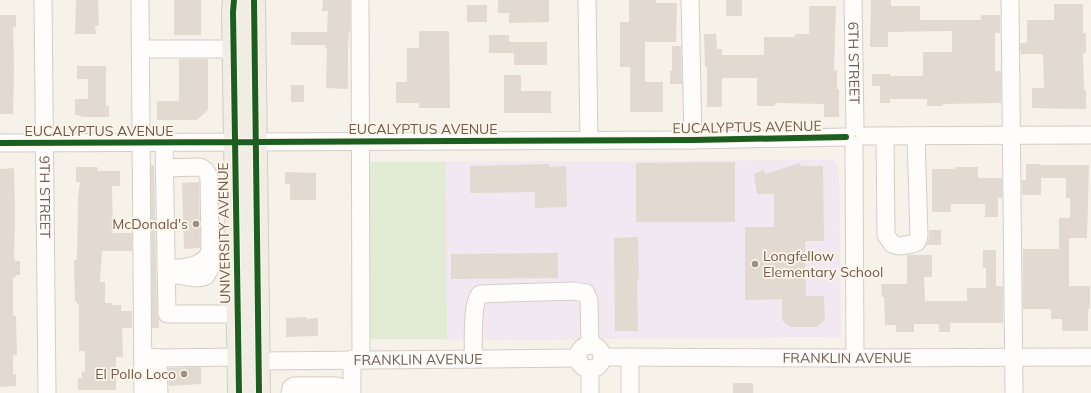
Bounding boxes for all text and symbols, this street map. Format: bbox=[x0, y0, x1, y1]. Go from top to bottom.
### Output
street label: 6TH STREET bbox=[844, 21, 864, 105]
street label: EUCALYPTUS AVENUE bbox=[672, 117, 822, 137]
street label: EUCALYPTUS AVENUE bbox=[348, 120, 498, 138]
street label: EUCALYPTUS AVENUE bbox=[24, 122, 174, 140]
street label: 9TH STREET bbox=[36, 156, 54, 239]
street label: UNIVERSITY AVENUE bbox=[214, 162, 234, 304]
place label: McDonald's bbox=[112, 215, 188, 233]
marker: McDonald's bbox=[191, 219, 201, 229]
place label: Longfellow Elementary School bbox=[763, 247, 883, 281]
marker: Longfellow Elementary School bbox=[750, 259, 760, 269]
street label: FRANKLIN AVENUE bbox=[782, 349, 912, 367]
street label: FRANKLIN AVENUE bbox=[353, 350, 483, 369]
place label: El Pollo Loco bbox=[95, 365, 176, 383]
marker: El Pollo Loco bbox=[179, 369, 189, 379]

